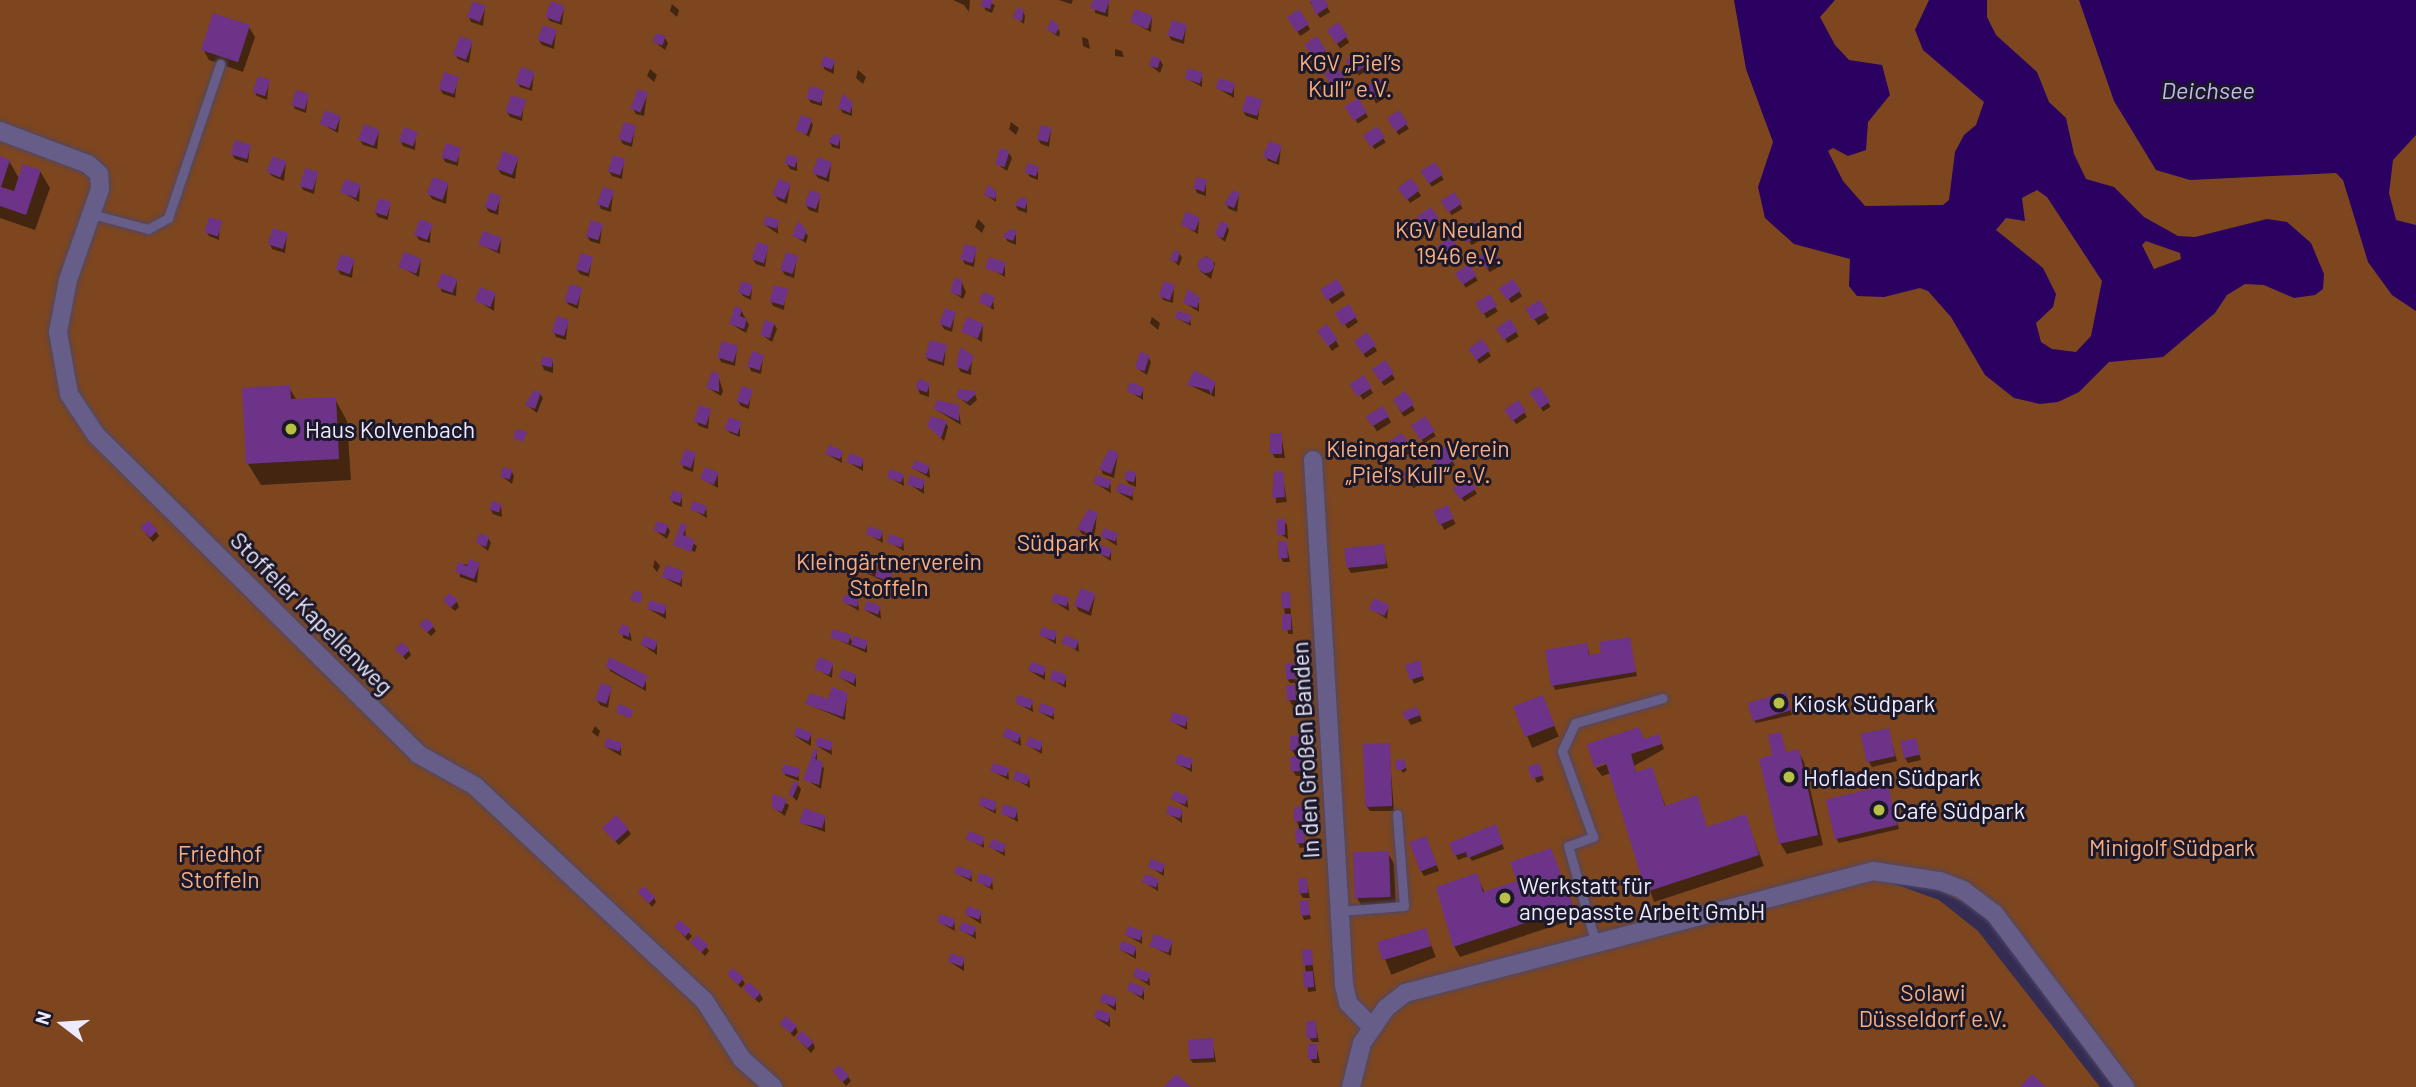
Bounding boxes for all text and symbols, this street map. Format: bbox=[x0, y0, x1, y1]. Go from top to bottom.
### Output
park label: KGV „Piel’s Kull“ e.V. bbox=[1299, 48, 1401, 102]
water label: Deichsee bbox=[2161, 76, 2255, 104]
park label: KGV Neuland 1946 e.V. bbox=[1395, 215, 1523, 269]
place label: Haus Kolvenbach bbox=[305, 415, 475, 443]
marker: Haus Kolvenbach bbox=[283, 421, 299, 437]
park label: Kleingarten Verein „Piel’s Kull“ e.V. bbox=[1326, 434, 1510, 488]
street label: Stoffeler Kapellenweg bbox=[225, 526, 399, 700]
park label: Südpark bbox=[1017, 528, 1099, 556]
park label: Kleingärtnerverein Stoffeln bbox=[796, 547, 982, 601]
street label: In den Großen Banden bbox=[1286, 641, 1324, 859]
place label: Kiosk Südpark bbox=[1793, 689, 1935, 717]
marker: Kiosk Südpark bbox=[1771, 695, 1787, 711]
place label: Hofladen Südpark bbox=[1803, 763, 1980, 791]
marker: Hofladen Südpark bbox=[1781, 769, 1797, 785]
place label: Café Südpark bbox=[1893, 796, 2025, 824]
marker: Café Südpark bbox=[1871, 802, 1887, 818]
park label: Minigolf Südpark bbox=[2089, 833, 2255, 861]
park label: Friedhof Stoffeln bbox=[178, 839, 262, 893]
place label: Werkstatt für angepasste Arbeit GmbH bbox=[1519, 871, 1765, 925]
marker: Werkstatt für angepasste Arbeit GmbH bbox=[1497, 890, 1513, 906]
park label: Solawi Düsseldorf e.V. bbox=[1859, 978, 2007, 1032]
north arrow bbox=[28, 989, 98, 1059]
text: N bbox=[30, 1008, 55, 1027]

